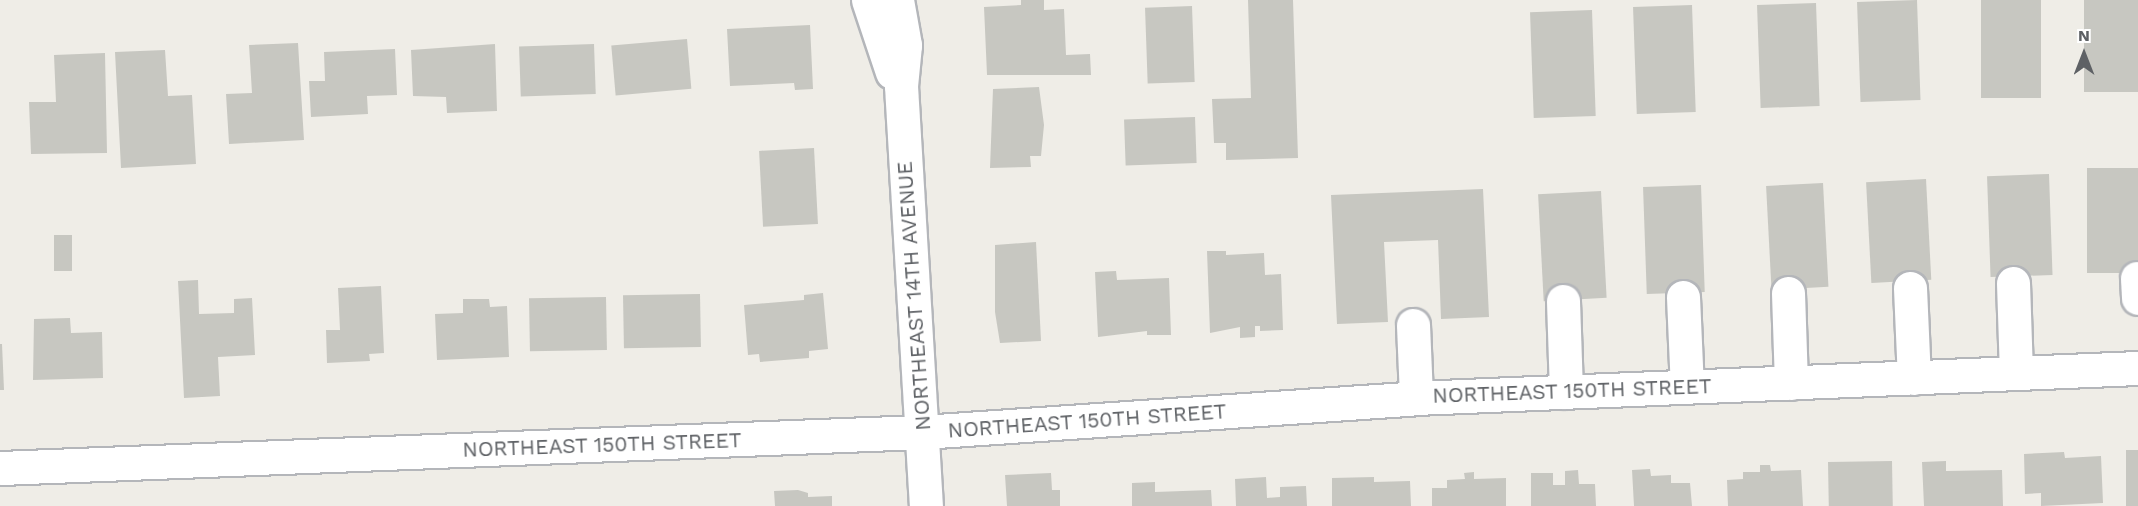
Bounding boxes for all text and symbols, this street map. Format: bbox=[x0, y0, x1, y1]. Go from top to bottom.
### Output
north arrow bbox=[2054, 24, 2114, 84]
text: N bbox=[2078, 26, 2090, 45]
street label: NORTHEAST 14TH AVENUE bbox=[892, 160, 936, 432]
street label: NORTHEAST 150TH STREET bbox=[1432, 374, 1712, 408]
street label: NORTHEAST 150TH STREET bbox=[946, 399, 1228, 443]
street label: NORTHEAST 150TH STREET bbox=[462, 428, 742, 462]

